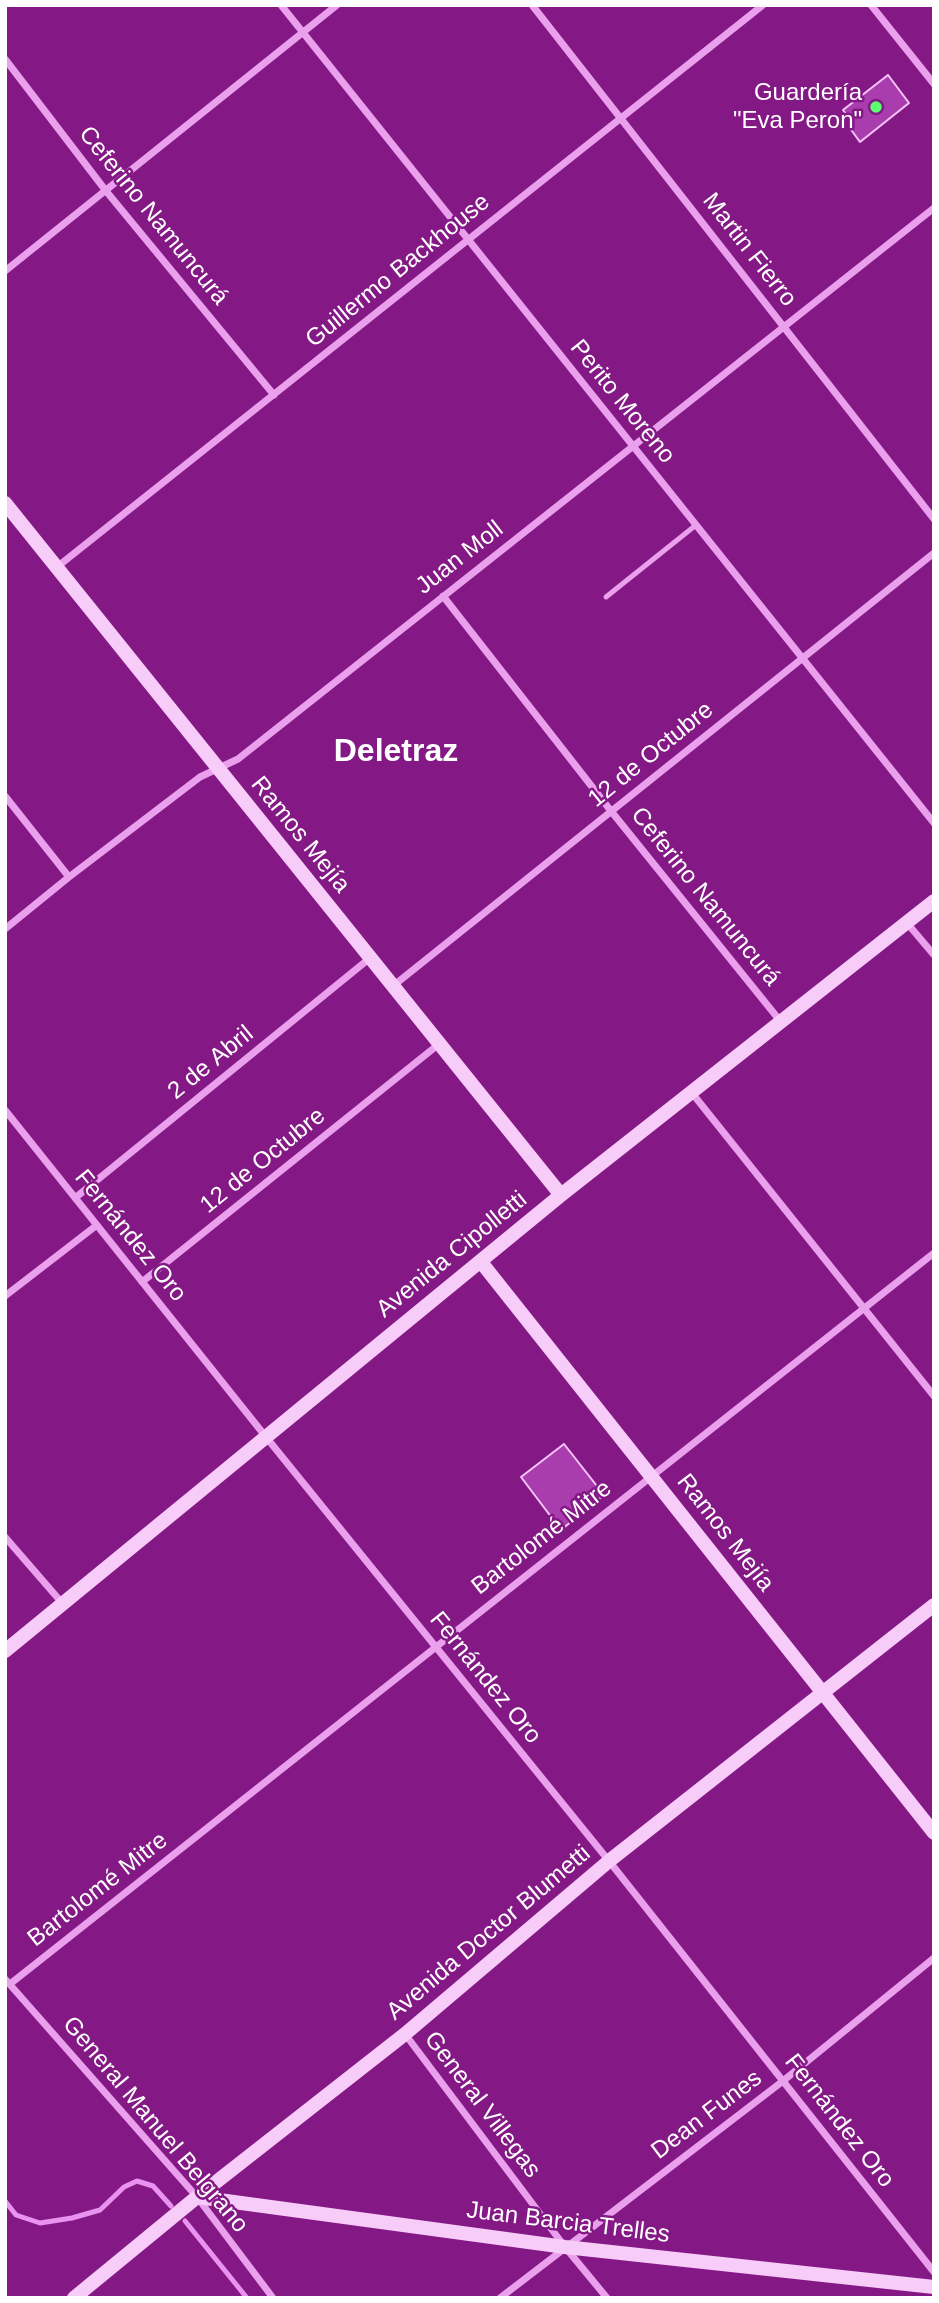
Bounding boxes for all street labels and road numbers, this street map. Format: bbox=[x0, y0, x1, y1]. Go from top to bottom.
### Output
street label: Ceferino Namuncurá bbox=[72, 121, 234, 311]
street label: Guillermo Backhouse bbox=[300, 188, 496, 354]
street label: Martin Fierro bbox=[696, 188, 802, 312]
street label: Perito Moreno bbox=[563, 334, 681, 470]
street label: Juan Moll bbox=[411, 515, 509, 601]
street label: 12 de Octubre bbox=[583, 696, 719, 814]
street label: Ramos Mejía bbox=[244, 771, 356, 899]
street label: Ceferino Namuncurá bbox=[624, 802, 786, 992]
street label: 2 de Abril bbox=[163, 1020, 259, 1106]
street label: 12 de Octubre bbox=[195, 1102, 331, 1220]
street label: Fernández Oro bbox=[68, 1164, 192, 1308]
street label: Avenida Cipolletti bbox=[371, 1186, 533, 1324]
street label: Ramos Mejía bbox=[670, 1468, 780, 1598]
street label: Bartolomé Mitre bbox=[466, 1475, 618, 1601]
street label: Fernández Oro bbox=[423, 1606, 547, 1750]
street label: Bartolomé Mitre bbox=[22, 1827, 174, 1953]
street label: Avenida Doctor Blumetti bbox=[381, 1839, 597, 2027]
street label: General Manuel Belgrano bbox=[56, 2011, 254, 2239]
street label: General Villegas bbox=[418, 2026, 546, 2184]
street label: Fernández Oro bbox=[778, 2049, 900, 2193]
street label: Dean Funes bbox=[646, 2064, 768, 2166]
street label: Juan Barcia Trelles bbox=[465, 2196, 671, 2250]

